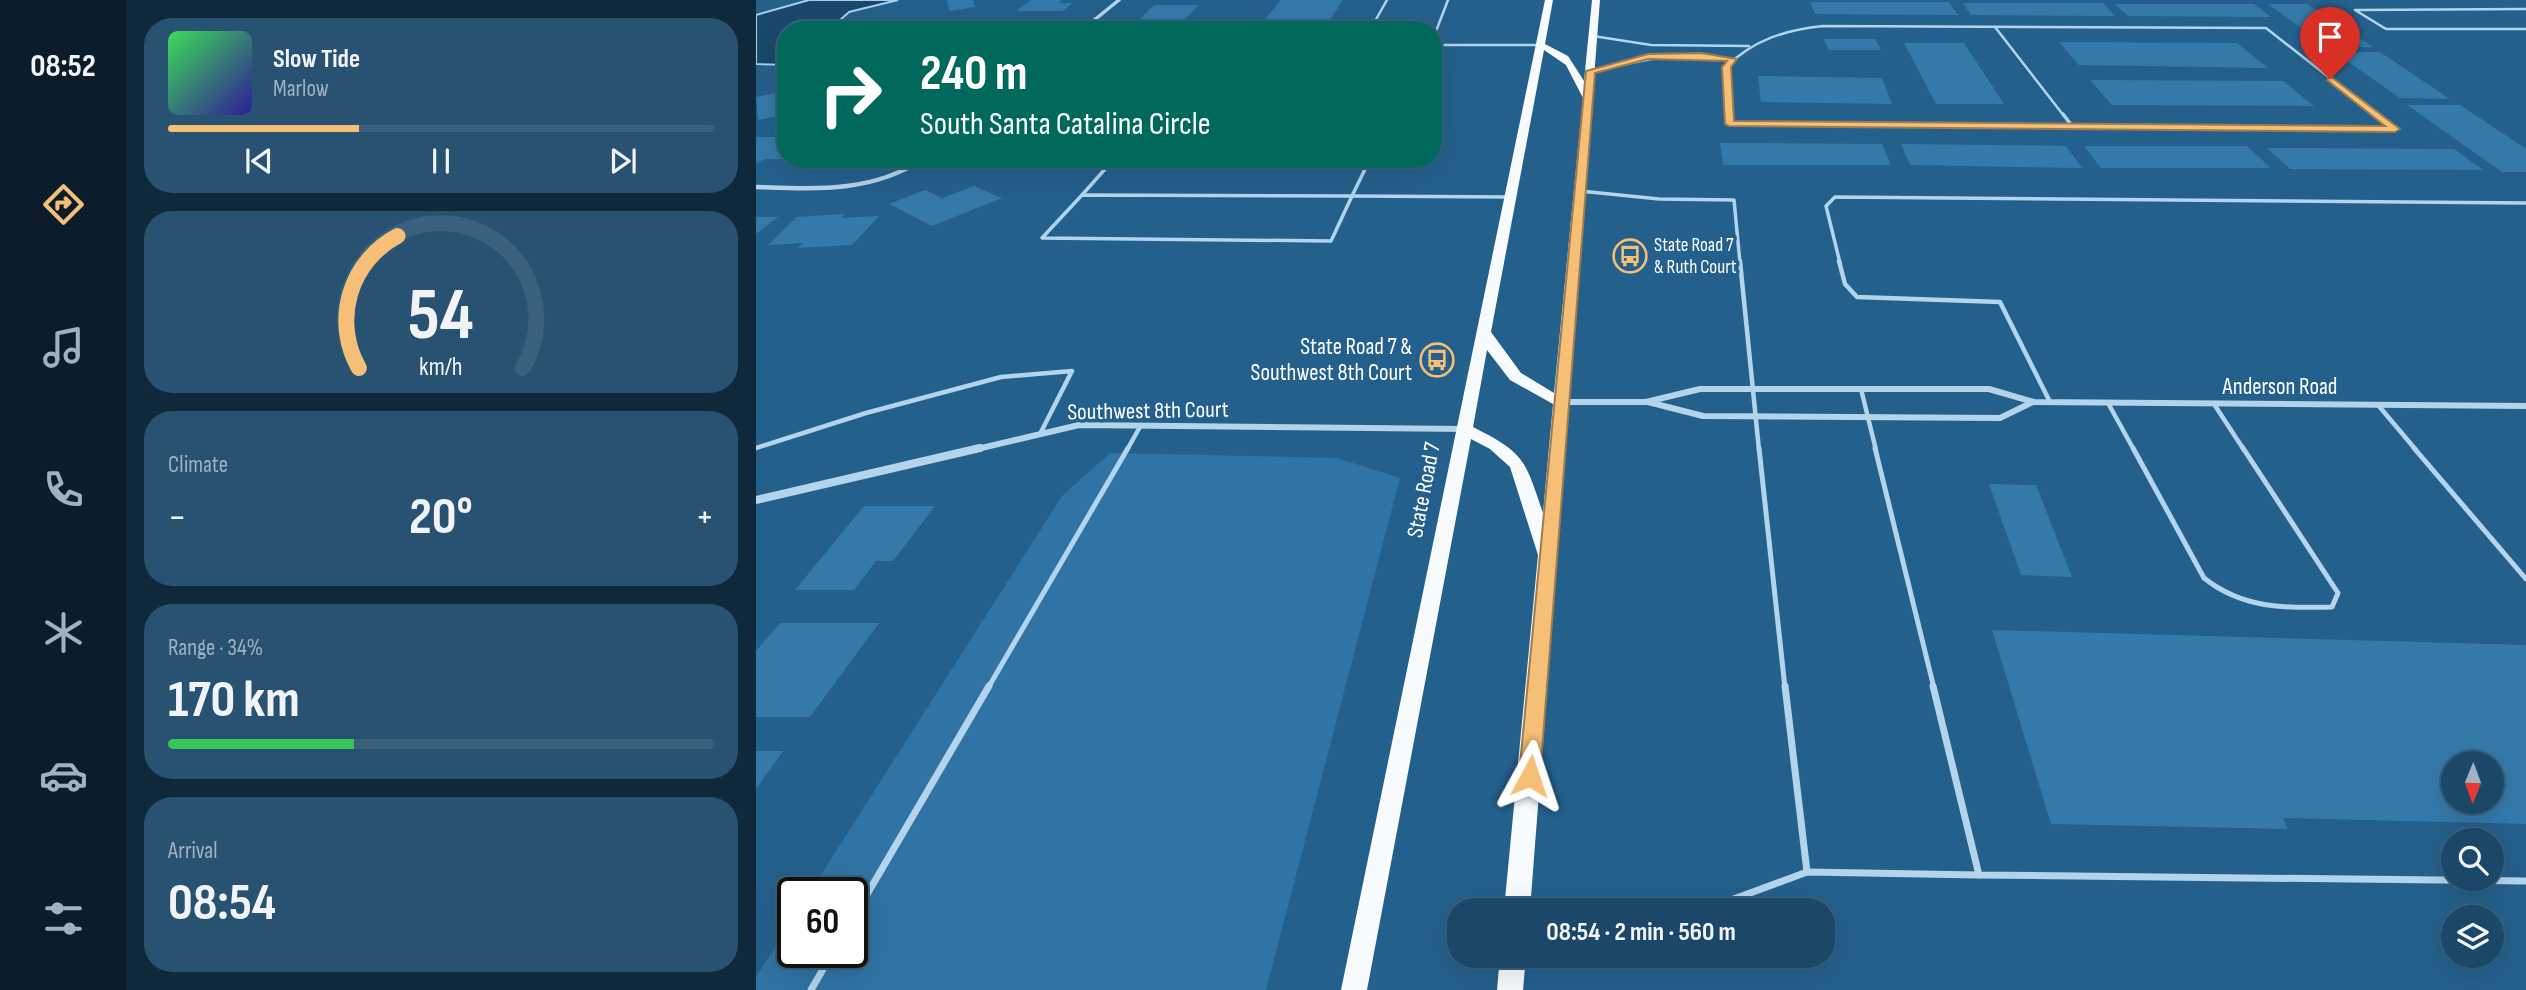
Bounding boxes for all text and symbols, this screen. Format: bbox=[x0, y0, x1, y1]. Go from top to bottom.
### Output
pin bbox=[2300, 7, 2360, 79]
icon: arrive bbox=[2311, 18, 2349, 56]
text: Slow Tide bbox=[273, 44, 360, 75]
text: 240 m bbox=[920, 45, 1028, 104]
text: 08:52 bbox=[30, 47, 96, 86]
icon: right bbox=[805, 49, 896, 140]
text: Marlow bbox=[273, 75, 329, 103]
text: South Santa Catalina Circle bbox=[920, 105, 1211, 144]
icon: previous bbox=[240, 142, 278, 180]
icon: pause bbox=[422, 142, 460, 180]
icon: next bbox=[604, 142, 642, 180]
icon: directions bbox=[39, 180, 88, 229]
place label: State Road 7 & Ruth Court bbox=[1654, 234, 1737, 279]
bus stop icon: State Road 7 & Ruth Court bbox=[1611, 237, 1649, 275]
text: 54 bbox=[408, 272, 474, 360]
icon: music bbox=[39, 323, 88, 372]
place label: State Road 7 & Southwest 8th Court bbox=[1251, 333, 1412, 387]
bus stop icon: State Road 7 & Southwest 8th Court bbox=[1418, 341, 1456, 379]
text: km/h bbox=[419, 352, 463, 383]
street label: Anderson Road bbox=[2222, 373, 2337, 401]
street label: Southwest 8th Court bbox=[1067, 396, 1229, 426]
street label: State Road 7 bbox=[1401, 440, 1447, 540]
text: Climate bbox=[168, 451, 228, 479]
icon: phone bbox=[39, 465, 88, 514]
text: 20° bbox=[409, 486, 473, 549]
text: − bbox=[168, 495, 187, 540]
text: + bbox=[695, 495, 714, 540]
icon: climate bbox=[39, 608, 88, 657]
text: Range · 34% bbox=[168, 634, 263, 662]
text: 170 km bbox=[168, 669, 300, 732]
position arrow bbox=[1493, 739, 1567, 813]
icon: car bbox=[39, 751, 88, 800]
north arrow bbox=[2441, 751, 2504, 814]
map controls bbox=[2441, 751, 2504, 968]
button: search bbox=[2441, 828, 2504, 891]
text: Arrival bbox=[168, 837, 217, 865]
text: 08:54 bbox=[168, 872, 276, 935]
speed limit sign: 60 bbox=[777, 877, 868, 968]
icon: filters bbox=[39, 894, 88, 943]
button: layers bbox=[2441, 905, 2504, 968]
text: 08:54 · 2 min · 560 m bbox=[1546, 917, 1736, 948]

